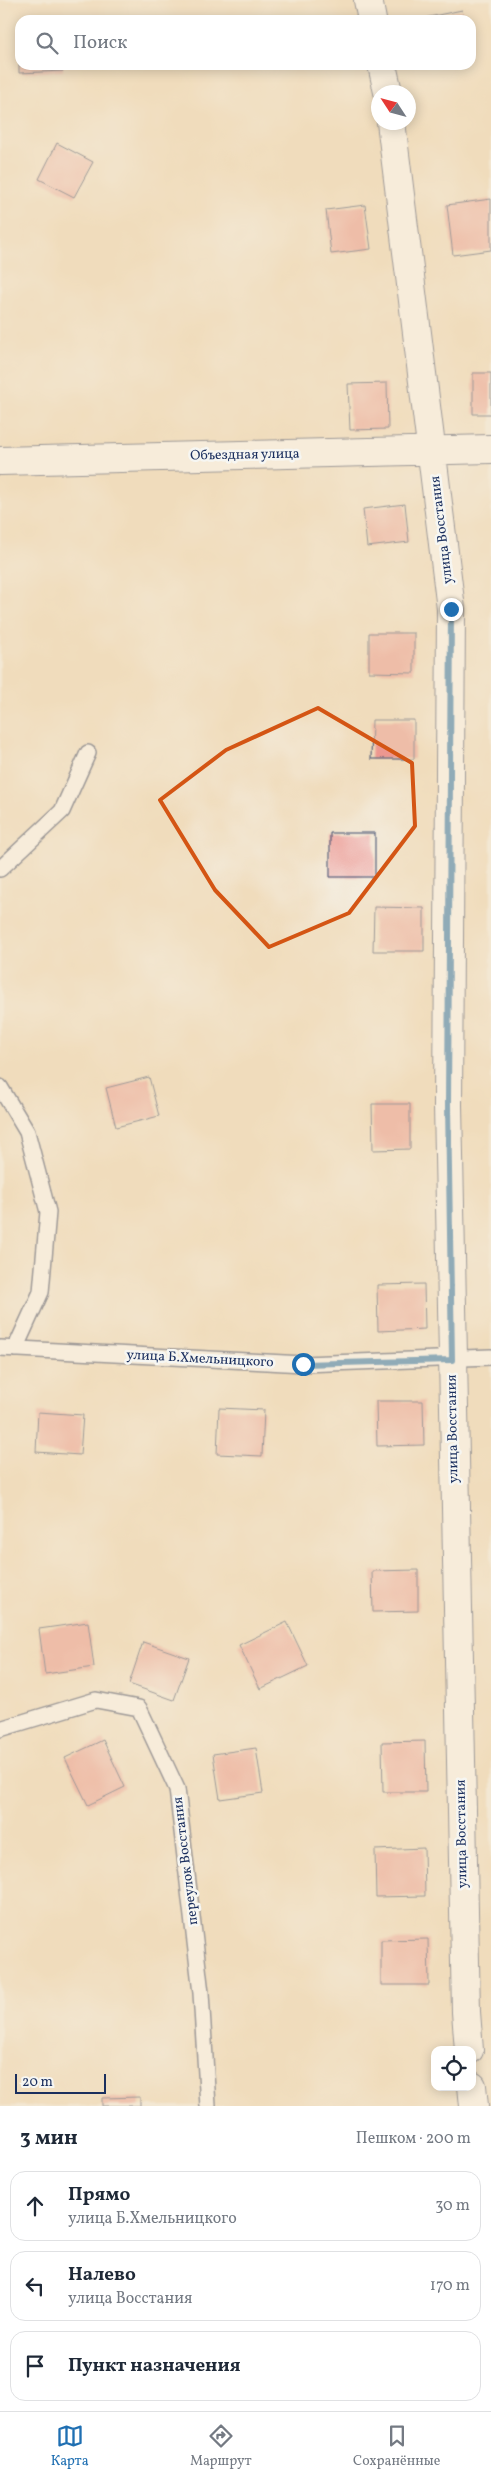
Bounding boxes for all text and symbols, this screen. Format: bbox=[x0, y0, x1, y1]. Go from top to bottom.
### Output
search box bbox=[15, 15, 476, 70]
icon: search bbox=[33, 29, 61, 57]
text: Поиск bbox=[73, 30, 127, 56]
north arrow bbox=[371, 85, 416, 130]
street label: Объездная улица bbox=[190, 445, 300, 465]
street label: улица Восстания bbox=[426, 475, 458, 585]
route end bbox=[440, 598, 463, 621]
street label: улица Б.Хмельницкого bbox=[126, 1346, 274, 1372]
route start bbox=[292, 1353, 315, 1376]
street label: улица Восстания bbox=[443, 1374, 463, 1484]
street label: улица Восстания bbox=[452, 1779, 472, 1889]
street label: переулок Восстания bbox=[169, 1796, 203, 1926]
map controls bbox=[431, 2046, 476, 2091]
button: locate bbox=[431, 2046, 476, 2091]
scale bar bbox=[15, 2071, 106, 2094]
text: 20 m bbox=[22, 2073, 53, 2092]
text: 3 мин bbox=[20, 2124, 78, 2153]
text: Пешком · 200 m bbox=[356, 2128, 471, 2150]
text: Прямо bbox=[68, 2182, 130, 2208]
icon: ahead bbox=[21, 2192, 49, 2220]
text: 30 m bbox=[435, 2195, 470, 2217]
text: улица Б.Хмельницкого bbox=[68, 2208, 237, 2230]
text: Налево bbox=[68, 2262, 136, 2288]
icon: left bbox=[21, 2272, 49, 2300]
text: 170 m bbox=[430, 2275, 470, 2297]
text: улица Восстания bbox=[68, 2288, 192, 2310]
icon: arrive bbox=[21, 2352, 49, 2380]
text: Пункт назначения bbox=[68, 2353, 241, 2379]
tab: Карта bbox=[51, 2422, 89, 2471]
tab: Маршрут bbox=[190, 2422, 252, 2471]
tab: Сохранённые bbox=[353, 2422, 440, 2471]

